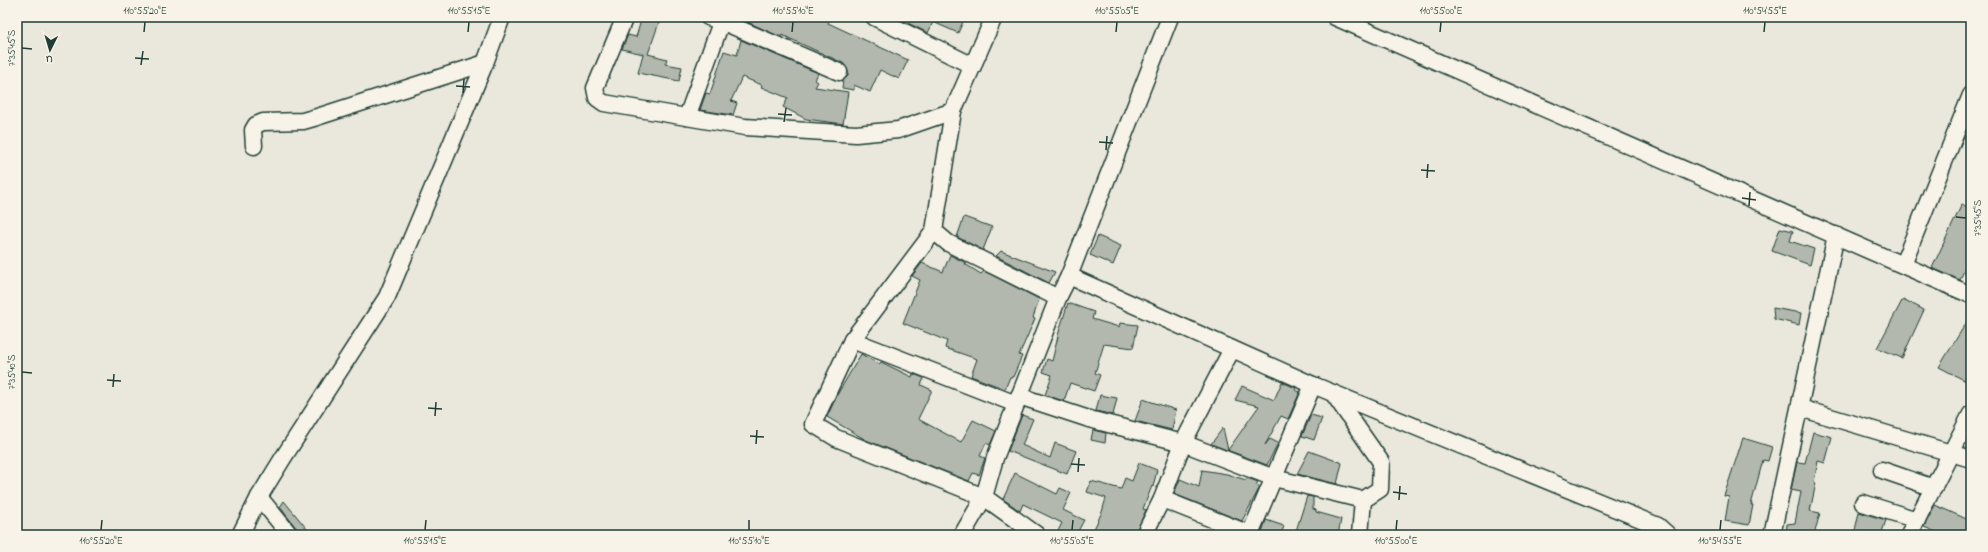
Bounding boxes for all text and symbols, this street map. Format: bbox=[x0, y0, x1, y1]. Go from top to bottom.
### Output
text: 110°55'20"E bbox=[123, 4, 167, 19]
text: 110°55'15"E bbox=[447, 4, 491, 19]
text: 110°55'10"E bbox=[772, 4, 814, 19]
text: 110°55'05"E bbox=[1095, 4, 1139, 19]
text: 110°55'00"E bbox=[1420, 4, 1462, 19]
text: 110°54'55"E bbox=[1743, 4, 1787, 19]
text: 7°35'45"S bbox=[5, 29, 20, 66]
north arrow bbox=[30, 30, 70, 70]
text: U bbox=[45, 51, 53, 67]
text: 7°35'45"S bbox=[1971, 199, 1986, 236]
text: 7°35'40"S bbox=[5, 354, 20, 389]
text: 110°55'20"E bbox=[79, 534, 123, 549]
text: 110°55'15"E bbox=[403, 534, 447, 549]
text: 110°55'10"E bbox=[728, 534, 770, 549]
text: 110°55'05"E bbox=[1050, 534, 1094, 549]
text: 110°55'00"E bbox=[1375, 534, 1417, 549]
text: 110°54'55"E bbox=[1698, 534, 1742, 549]

